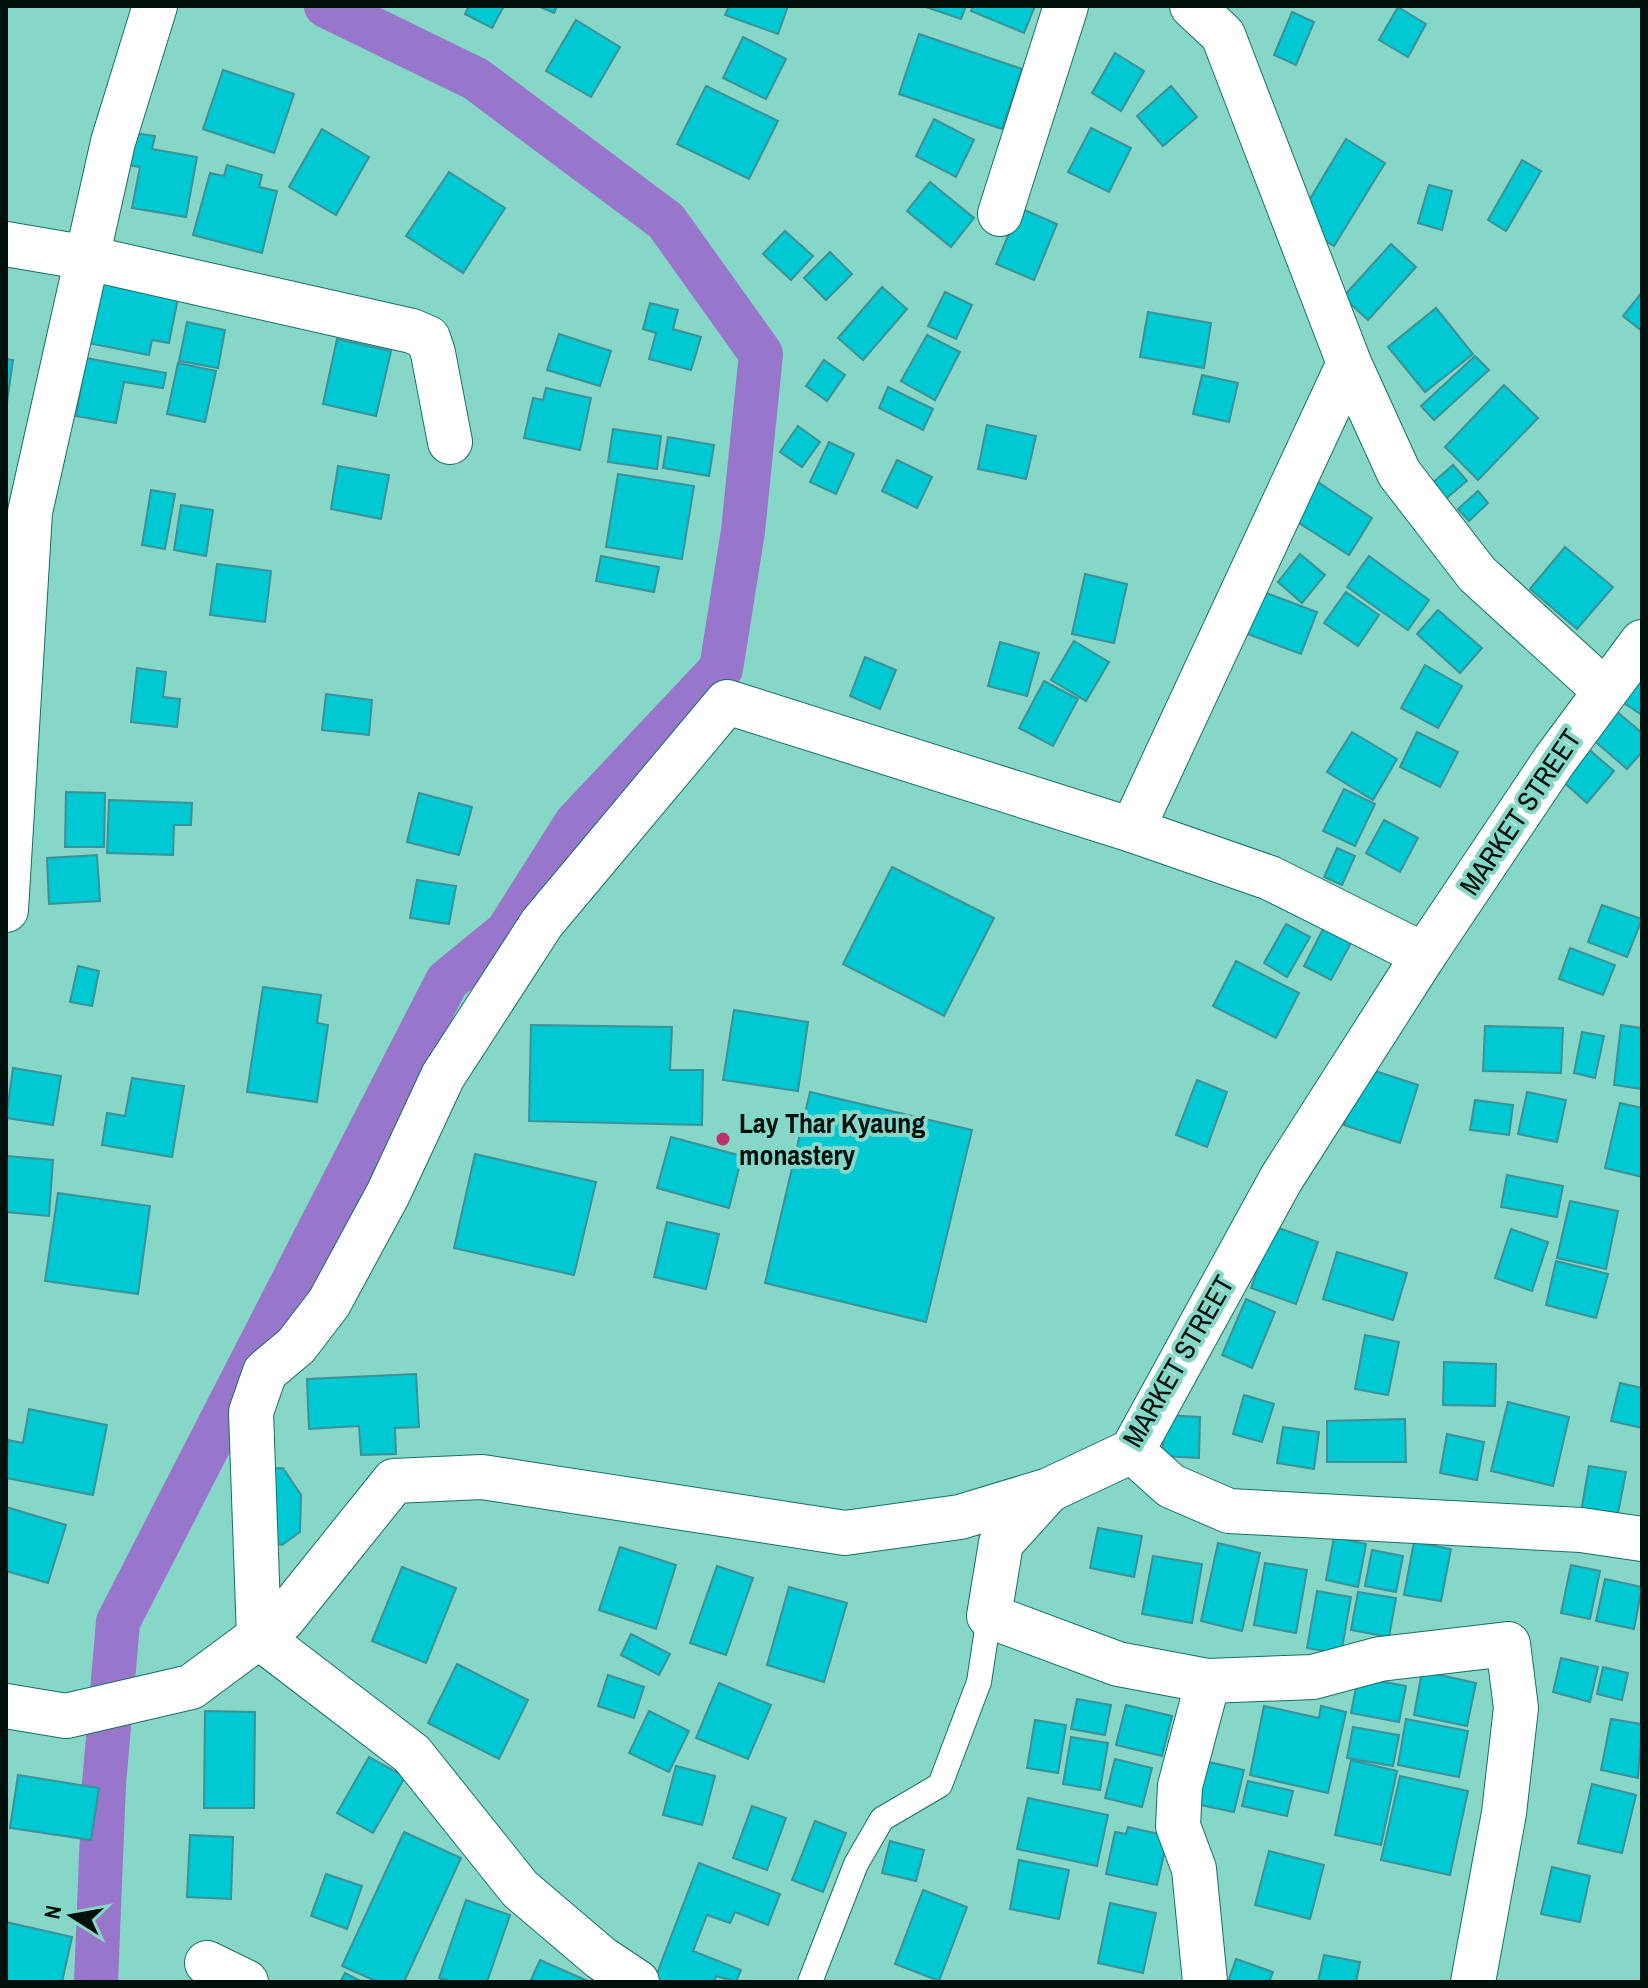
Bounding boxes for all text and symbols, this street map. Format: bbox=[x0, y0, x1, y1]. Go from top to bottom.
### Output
street label: MARKET STREET bbox=[1450, 722, 1590, 902]
place label: Lay Thar Kyaung monastery bbox=[739, 1104, 925, 1174]
marker: Lay Thar Kyaung monastery bbox=[714, 1130, 732, 1148]
street label: MARKET STREET bbox=[1113, 1268, 1243, 1454]
north arrow bbox=[32, 1876, 112, 1956]
text: N bbox=[36, 1903, 68, 1921]

